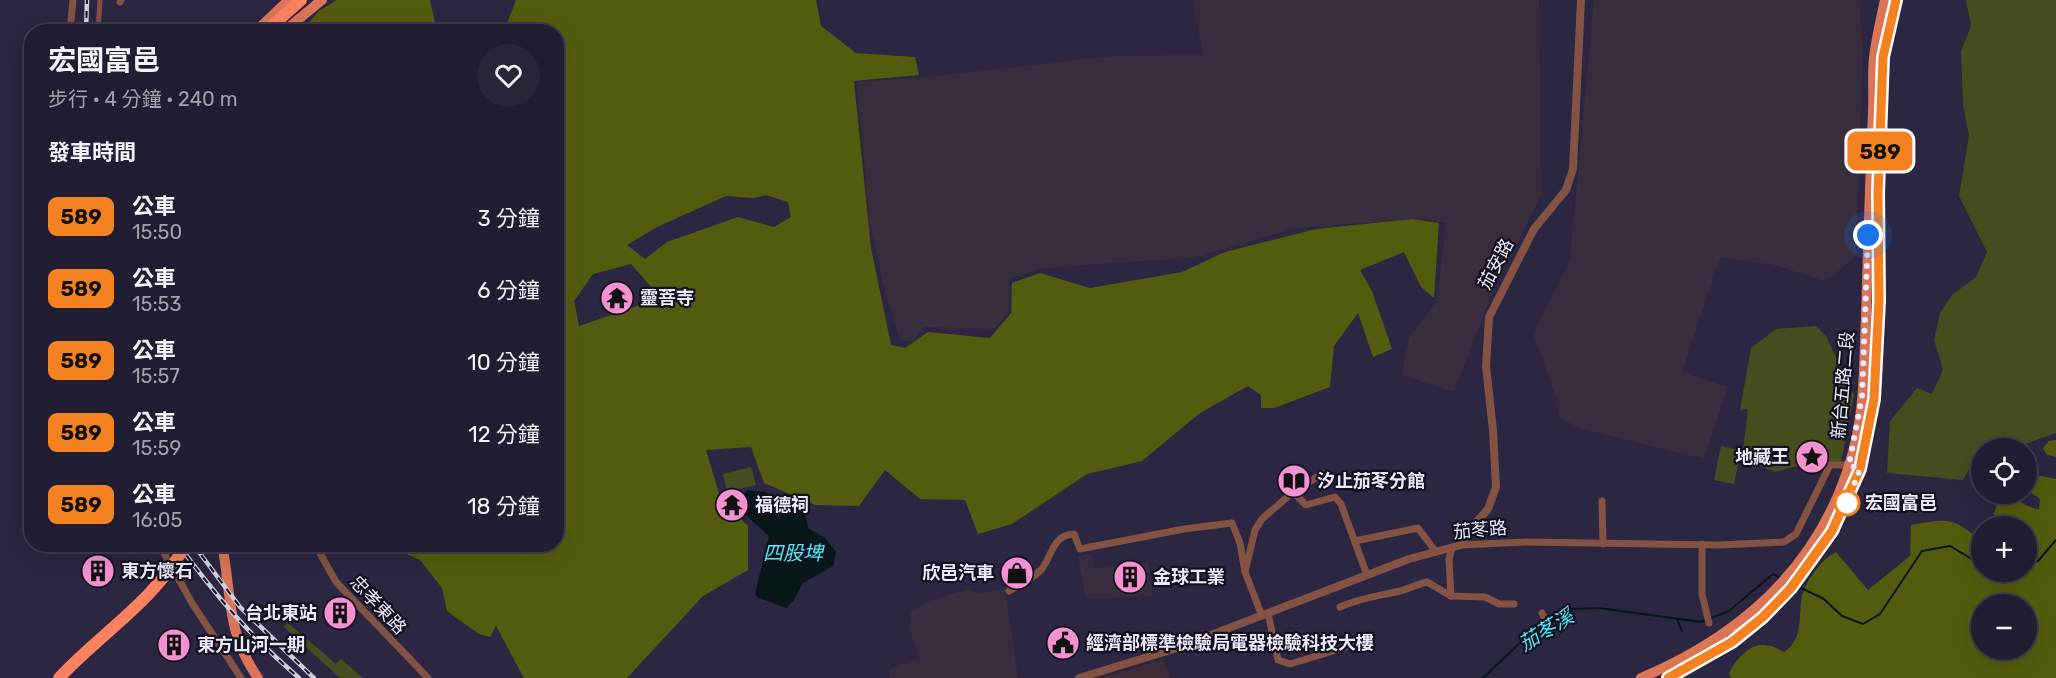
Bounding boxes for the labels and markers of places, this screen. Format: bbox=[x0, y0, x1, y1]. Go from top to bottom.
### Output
temple icon: 靈菩寺 bbox=[599, 280, 635, 316]
place label: 靈菩寺 bbox=[640, 287, 694, 309]
place icon: 地藏王 bbox=[1794, 439, 1830, 475]
place label: 地藏王 bbox=[1735, 446, 1789, 468]
library icon: 汐止茄苳分館 bbox=[1276, 463, 1312, 499]
place label: 汐止茄苳分館 bbox=[1317, 470, 1425, 492]
temple icon: 福德祠 bbox=[714, 487, 750, 523]
marker: 宏國富邑 bbox=[1834, 490, 1860, 516]
place label: 宏國富邑 bbox=[1865, 492, 1937, 514]
place label: 福德祠 bbox=[755, 494, 809, 516]
building icon: 東方懷石 bbox=[80, 553, 116, 589]
shop icon: 欣邑汽車 bbox=[999, 555, 1035, 591]
building icon: 金球工業 bbox=[1112, 559, 1148, 595]
place label: 東方懷石 bbox=[121, 560, 193, 582]
place label: 欣邑汽車 bbox=[922, 562, 994, 584]
place label: 金球工業 bbox=[1153, 566, 1225, 588]
building icon: 台北東站 bbox=[322, 595, 358, 631]
place label: 台北東站 bbox=[245, 602, 317, 624]
public building icon: 經濟部標準檢驗局電器檢驗科技大樓 bbox=[1045, 625, 1081, 661]
building icon: 東方山河一期 bbox=[156, 627, 192, 663]
place label: 經濟部標準檢驗局電器檢驗科技大樓 bbox=[1086, 632, 1374, 654]
place label: 東方山河一期 bbox=[197, 634, 305, 656]

